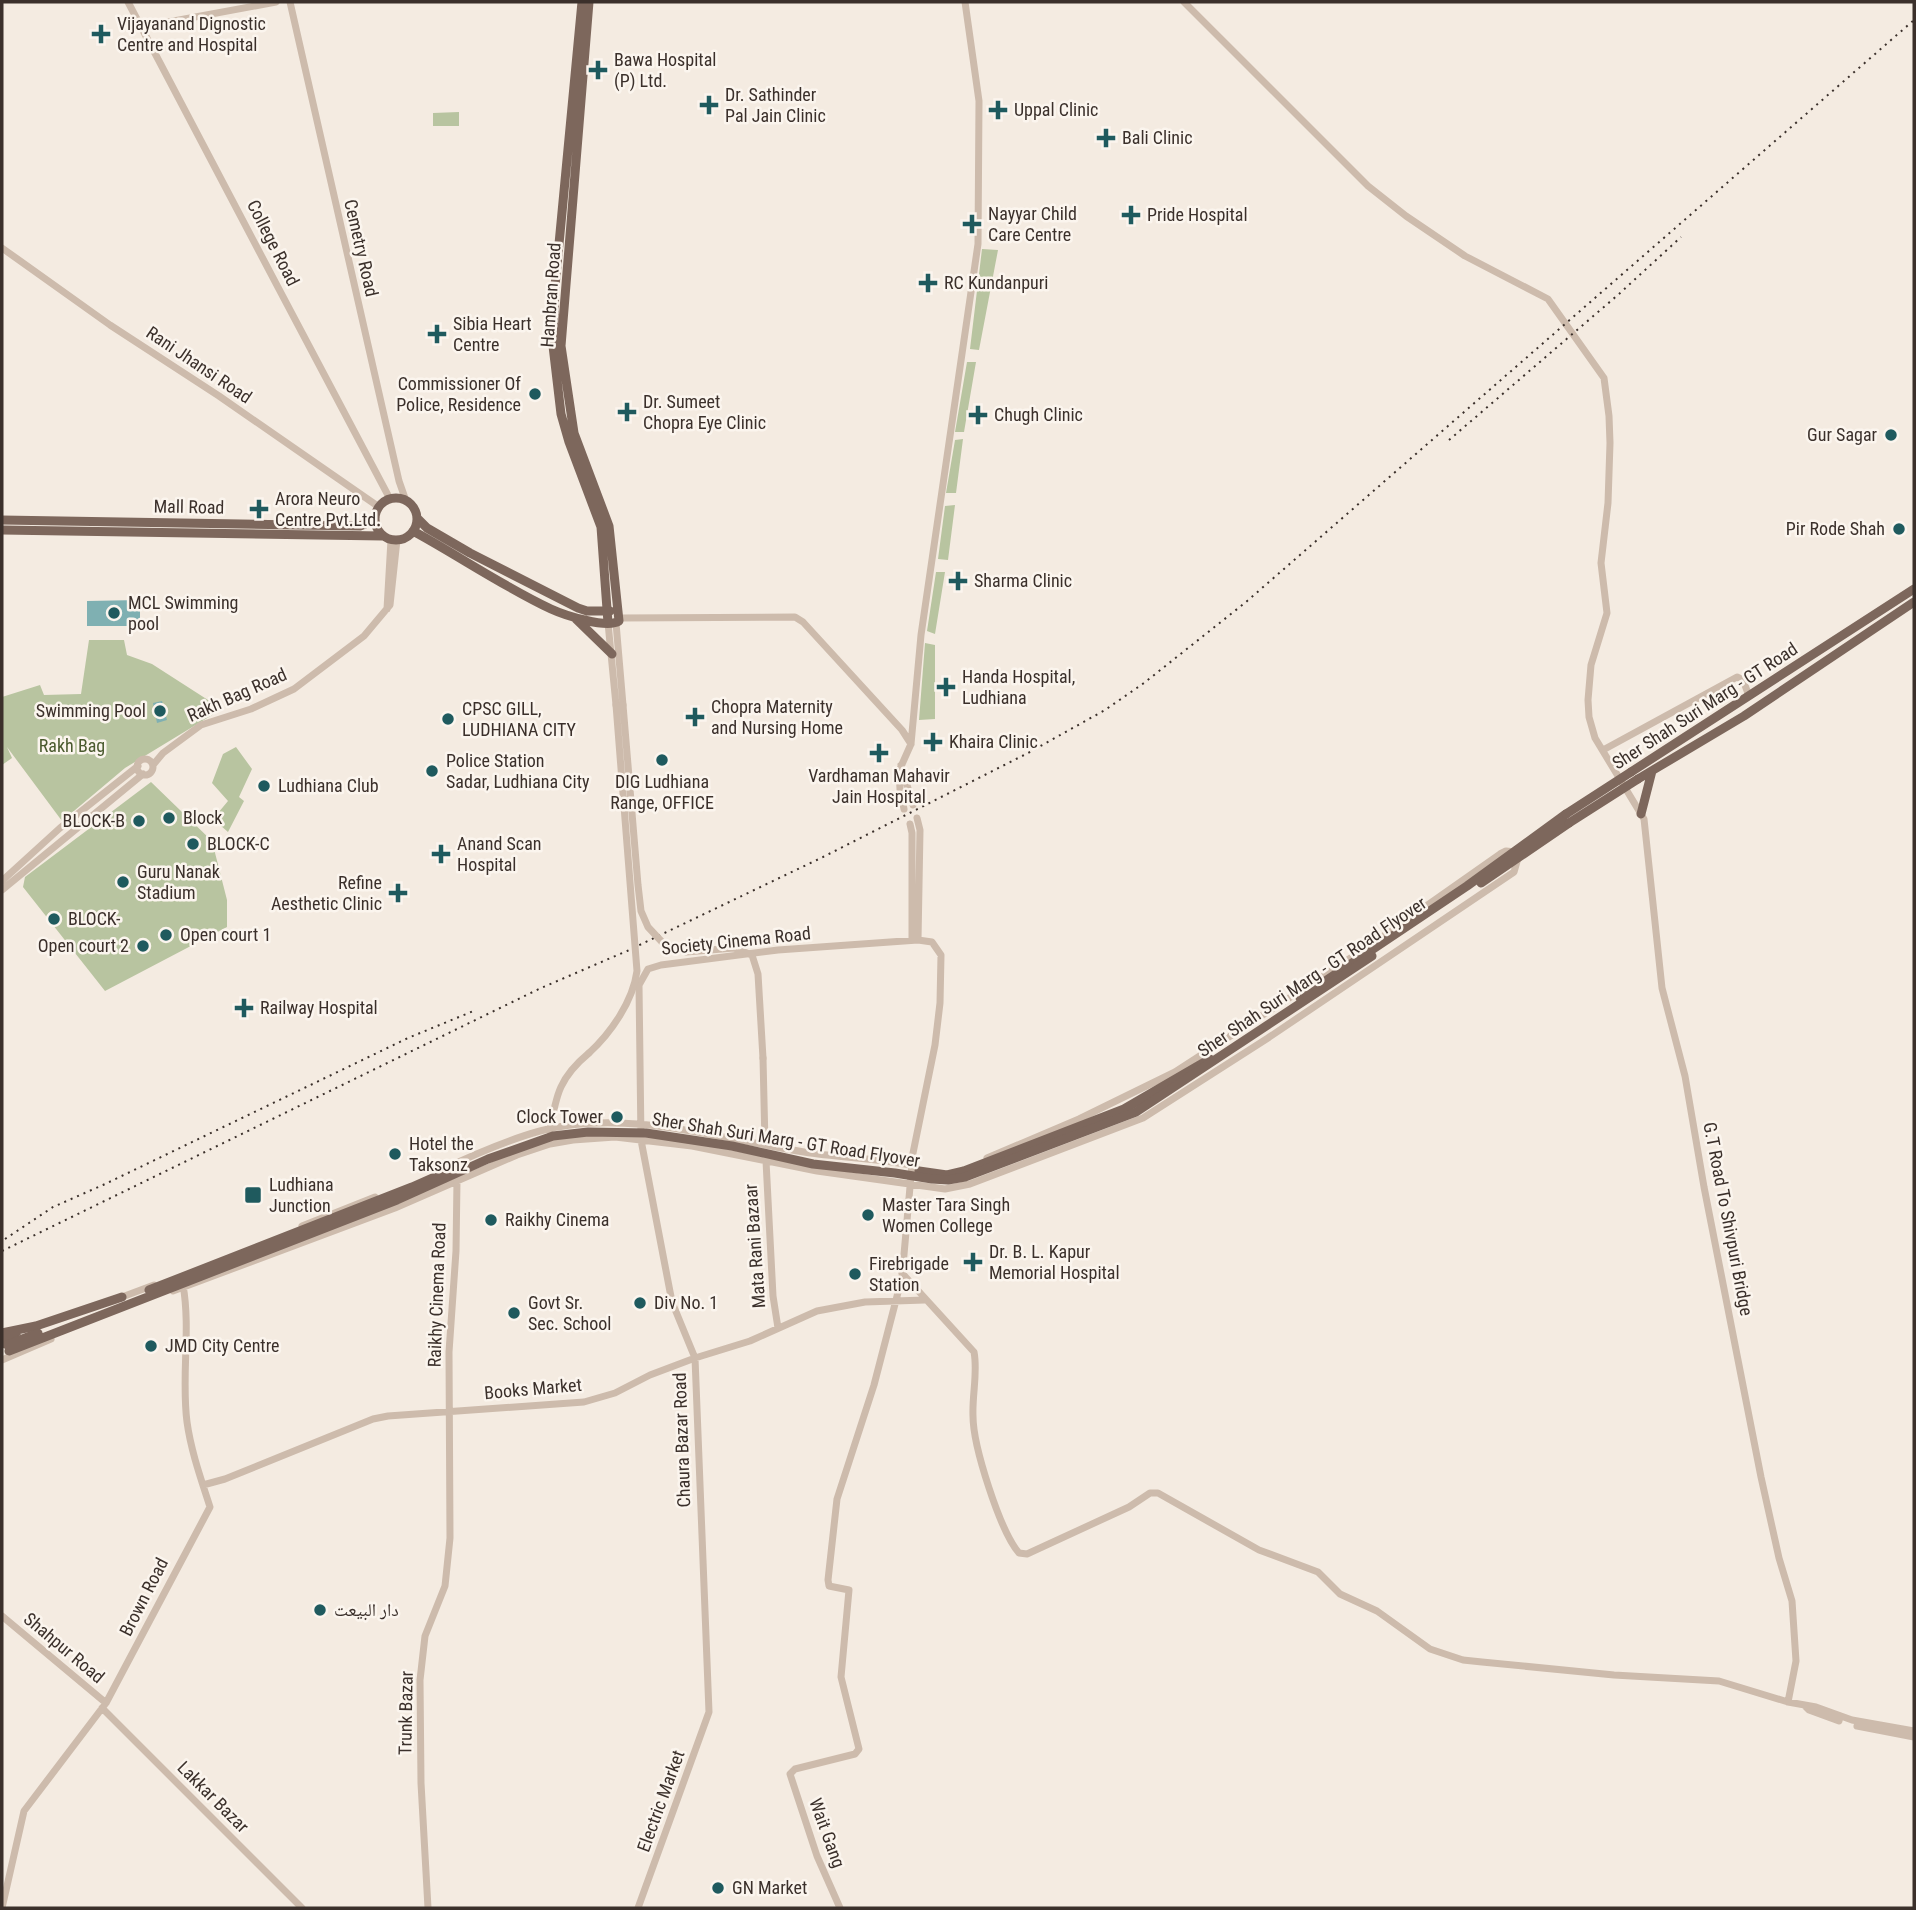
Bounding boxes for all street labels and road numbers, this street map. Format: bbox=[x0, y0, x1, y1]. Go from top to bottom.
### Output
street label: College Road bbox=[243, 196, 304, 289]
street label: Cemetry Road bbox=[340, 197, 383, 299]
street label: Hambran Road bbox=[536, 242, 565, 348]
street label: Rani Jhansi Road bbox=[143, 322, 256, 408]
street label: Mall Road bbox=[153, 495, 225, 518]
street label: Sher Shah Suri Marg - GT Road bbox=[1608, 638, 1801, 773]
street label: Rakh Bag Road bbox=[184, 663, 290, 726]
street label: Sher Shah Suri Marg - GT Road Flyover bbox=[1193, 892, 1430, 1061]
street label: Society Cinema Road bbox=[660, 922, 812, 959]
street label: Sher Shah Suri Marg - GT Road Flyover bbox=[651, 1108, 922, 1171]
street label: G.T Road To Shivpuri Bridge bbox=[1699, 1120, 1758, 1318]
street label: Mata Rani Bazaar bbox=[740, 1183, 769, 1309]
street label: Raikhy Cinema Road bbox=[423, 1222, 450, 1368]
street label: Chaura Bazar Road bbox=[669, 1372, 694, 1508]
street label: Books Market bbox=[483, 1374, 583, 1403]
street label: Brown Road bbox=[115, 1554, 172, 1639]
street label: Shahpur Road bbox=[20, 1608, 109, 1687]
street label: Trunk Bazar bbox=[394, 1670, 417, 1755]
street label: Electric Market bbox=[632, 1747, 689, 1855]
street label: Lakkar Bazar bbox=[173, 1757, 254, 1837]
street label: Wait Gang bbox=[805, 1795, 850, 1870]

